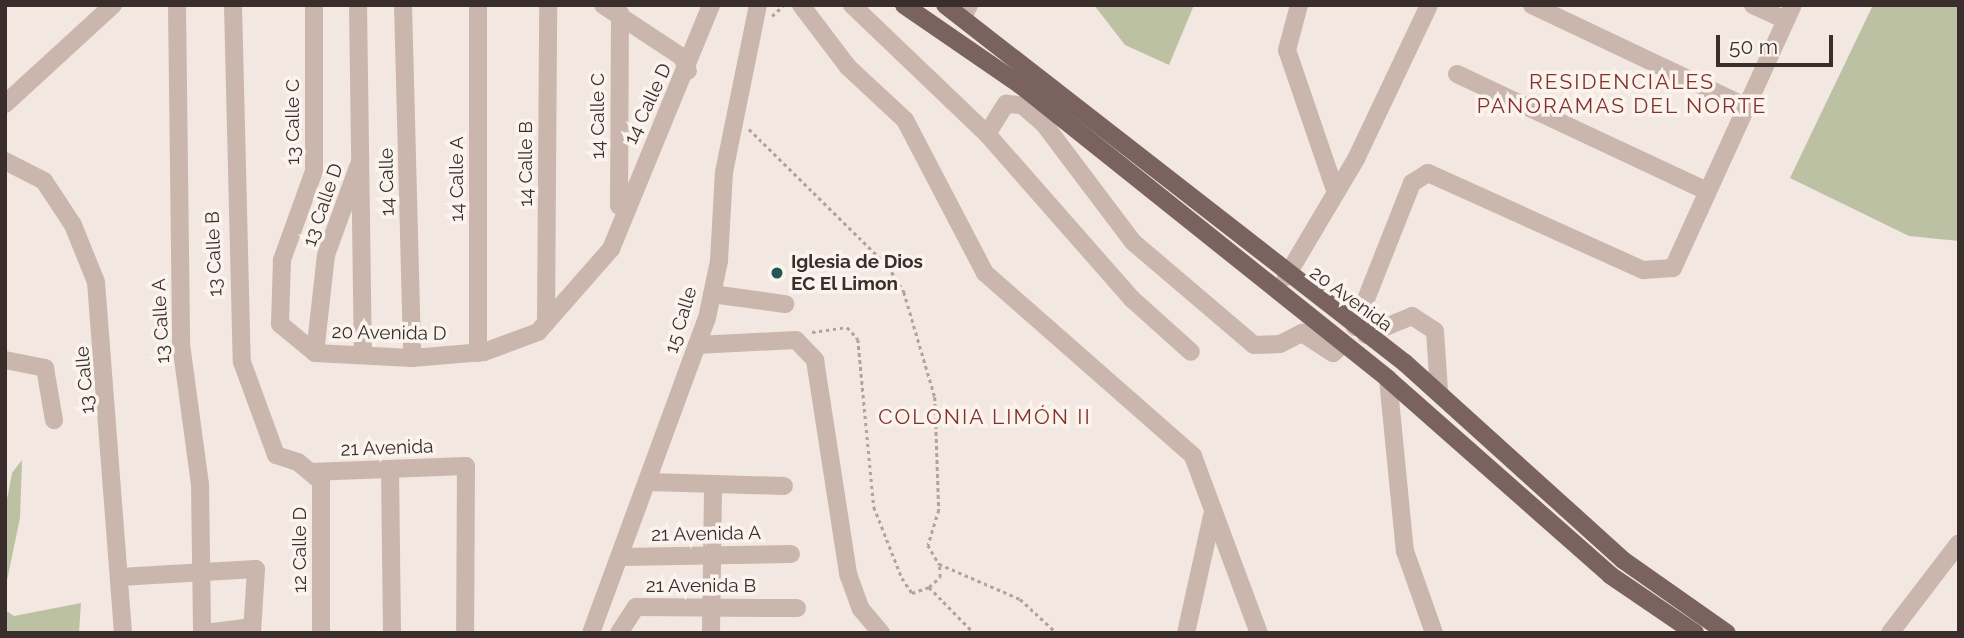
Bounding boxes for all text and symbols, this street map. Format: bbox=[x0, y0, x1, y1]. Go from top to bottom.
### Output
scale bar bbox=[1719, 21, 1836, 65]
text: 50 m bbox=[1729, 34, 1778, 59]
street label: 14 Calle D bbox=[619, 60, 677, 148]
district label: RESIDENCIALES PANORAMAS DEL NORTE bbox=[1479, 69, 1765, 119]
street label: 14 Calle C bbox=[587, 73, 609, 159]
street label: 13 Calle C bbox=[282, 79, 304, 165]
street label: 14 Calle B bbox=[515, 121, 537, 207]
street label: 14 Calle A bbox=[446, 136, 468, 222]
street label: 14 Calle bbox=[375, 148, 399, 216]
street label: 13 Calle D bbox=[298, 160, 348, 250]
street label: 13 Calle B bbox=[201, 211, 227, 297]
place label: Iglesia de Dios EC El Limon bbox=[791, 251, 923, 295]
street label: 20 Avenida bbox=[1305, 261, 1397, 337]
marker: Iglesia de Dios EC El Limon bbox=[769, 265, 785, 281]
street label: 13 Calle A bbox=[147, 278, 175, 364]
street label: 15 Calle bbox=[660, 284, 702, 356]
street label: 20 Avenida D bbox=[331, 321, 447, 345]
street label: 13 Calle bbox=[71, 345, 99, 415]
district label: COLONIA LIMÓN II bbox=[880, 404, 1090, 430]
street label: 21 Avenida bbox=[340, 435, 434, 461]
street label: 12 Calle D bbox=[289, 507, 311, 593]
street label: 21 Avenida A bbox=[650, 522, 762, 546]
street label: 21 Avenida B bbox=[646, 575, 756, 597]

